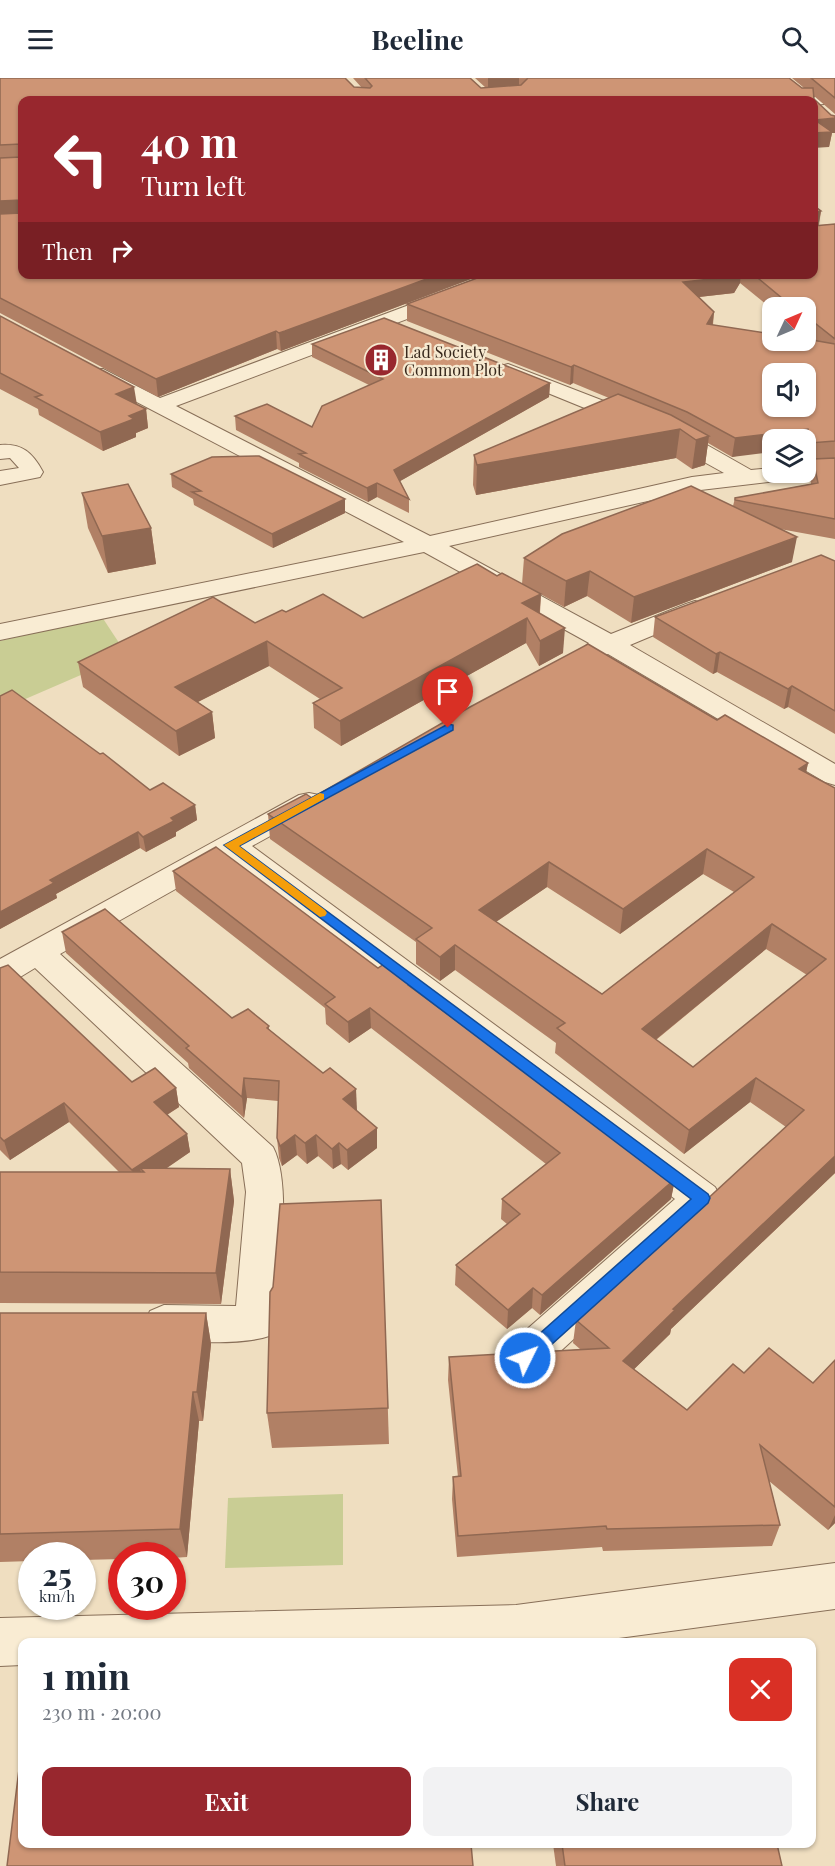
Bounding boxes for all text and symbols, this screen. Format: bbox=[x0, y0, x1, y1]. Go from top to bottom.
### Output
text: Beeline bbox=[371, 21, 464, 57]
icon: menu bbox=[24, 23, 57, 56]
icon: search bbox=[778, 23, 811, 56]
text: 40 m bbox=[141, 113, 238, 169]
icon: left bbox=[42, 120, 120, 198]
text: Turn left bbox=[141, 167, 245, 203]
icon: right bbox=[105, 234, 138, 267]
text: Then bbox=[42, 236, 93, 266]
north arrow bbox=[762, 297, 816, 351]
map controls bbox=[762, 297, 816, 483]
place label: Lad Society Common Plot bbox=[404, 341, 503, 380]
building icon: Lad Society Common Plot bbox=[363, 342, 399, 378]
button: sound bbox=[762, 363, 816, 417]
button: layers bbox=[762, 429, 816, 483]
pin bbox=[422, 666, 473, 728]
icon: arrive bbox=[431, 675, 464, 708]
position arrow bbox=[493, 1326, 557, 1390]
speed limit sign: 30 bbox=[108, 1542, 186, 1620]
text: 25 bbox=[42, 1554, 72, 1594]
text: km/h bbox=[39, 1586, 75, 1606]
text: 1 min bbox=[42, 1651, 130, 1699]
button: close bbox=[729, 1658, 792, 1721]
text: 230 m · 20:00 bbox=[42, 1698, 161, 1725]
button: Exit bbox=[42, 1767, 411, 1836]
button: Share bbox=[423, 1767, 792, 1836]

